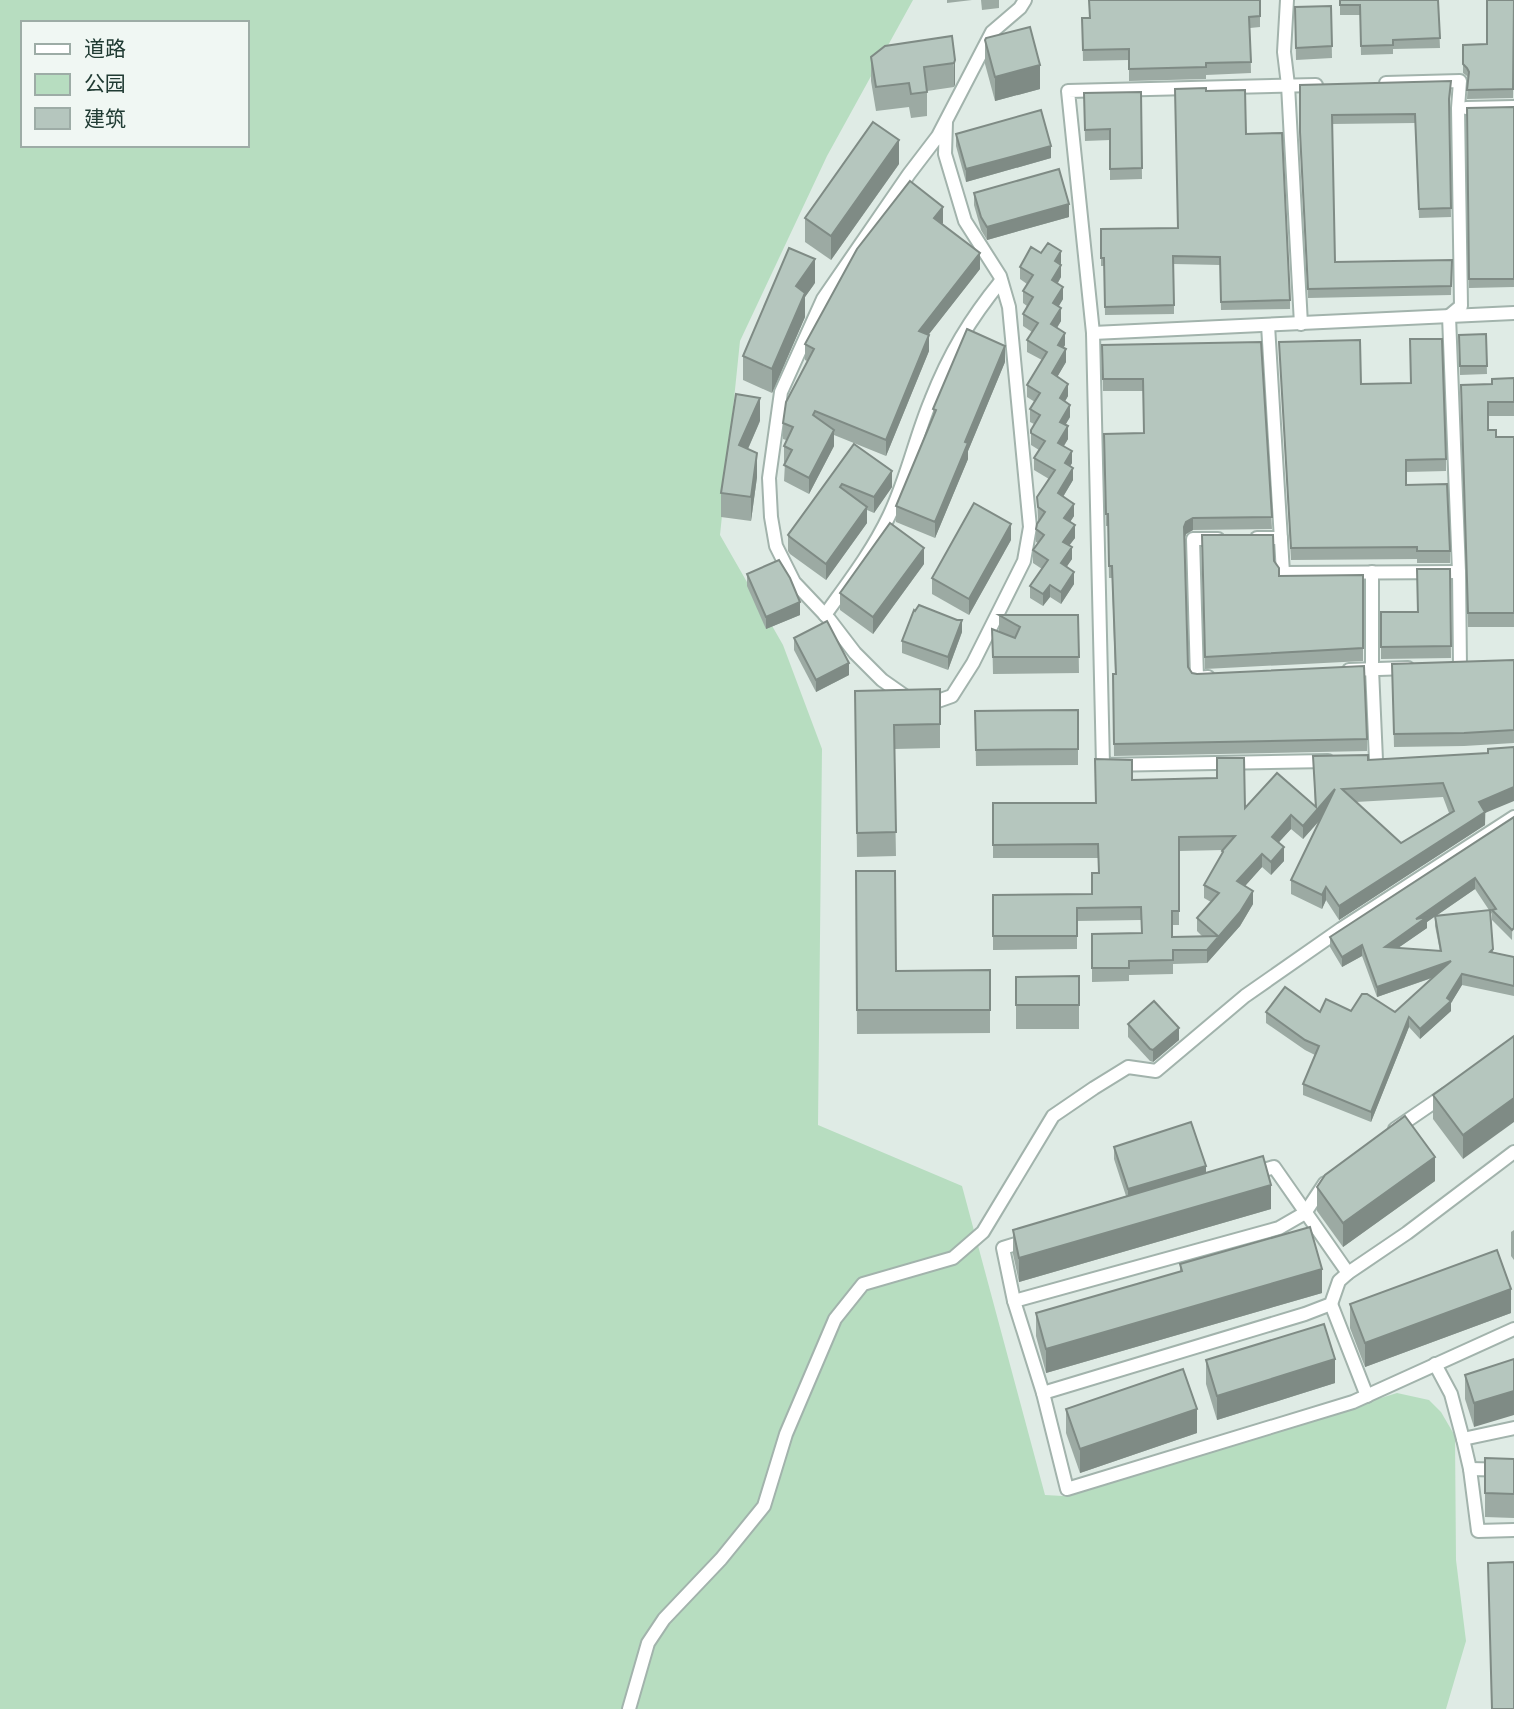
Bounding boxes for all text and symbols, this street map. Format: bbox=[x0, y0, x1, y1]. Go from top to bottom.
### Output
legend bbox=[21, 21, 248, 147]
text: 道路 bbox=[84, 35, 126, 60]
text: 公园 bbox=[84, 70, 126, 95]
text: 建筑 bbox=[84, 105, 126, 130]

